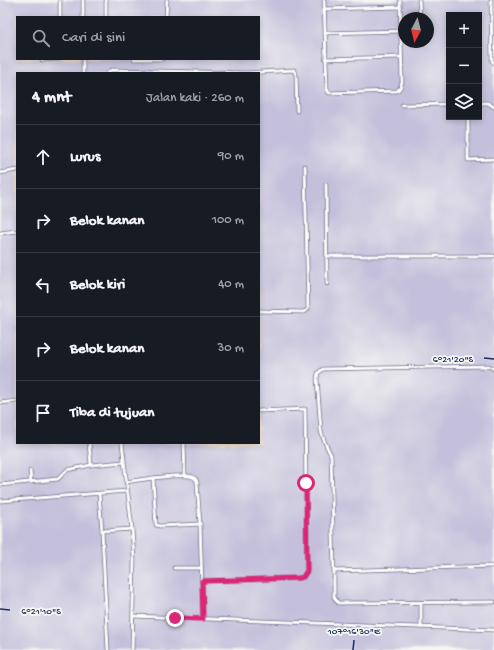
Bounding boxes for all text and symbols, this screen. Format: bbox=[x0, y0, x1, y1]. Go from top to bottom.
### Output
north arrow bbox=[398, 12, 434, 48]
map controls bbox=[446, 12, 482, 120]
button: + bbox=[446, 12, 482, 48]
search box bbox=[16, 16, 260, 60]
icon: search bbox=[30, 27, 52, 49]
text: Cari di sini bbox=[62, 29, 125, 47]
button: − bbox=[446, 48, 482, 84]
button: layers bbox=[446, 84, 482, 120]
text: 4 mnt bbox=[32, 88, 71, 108]
text: Jalan kaki · 260 m bbox=[146, 91, 244, 106]
icon: ahead bbox=[32, 146, 54, 168]
text: Lurus bbox=[70, 148, 100, 166]
text: 90 m bbox=[218, 149, 244, 164]
icon: right bbox=[32, 210, 54, 232]
text: Belok kanan bbox=[70, 212, 144, 230]
text: 100 m bbox=[212, 213, 244, 228]
icon: left bbox=[32, 274, 54, 296]
text: Belok kiri bbox=[70, 276, 125, 294]
text: 40 m bbox=[218, 277, 244, 292]
icon: right bbox=[32, 338, 54, 360]
text: Belok kanan bbox=[70, 340, 144, 358]
text: 30 m bbox=[218, 341, 244, 356]
text: 6°21'20"S bbox=[433, 354, 474, 366]
icon: arrive bbox=[32, 402, 54, 424]
text: Tiba di tujuan bbox=[70, 404, 154, 422]
route start bbox=[297, 474, 315, 492]
text: 6°21'10"S bbox=[21, 606, 61, 618]
route end bbox=[166, 609, 184, 627]
text: 107°16'30"E bbox=[327, 626, 381, 638]

